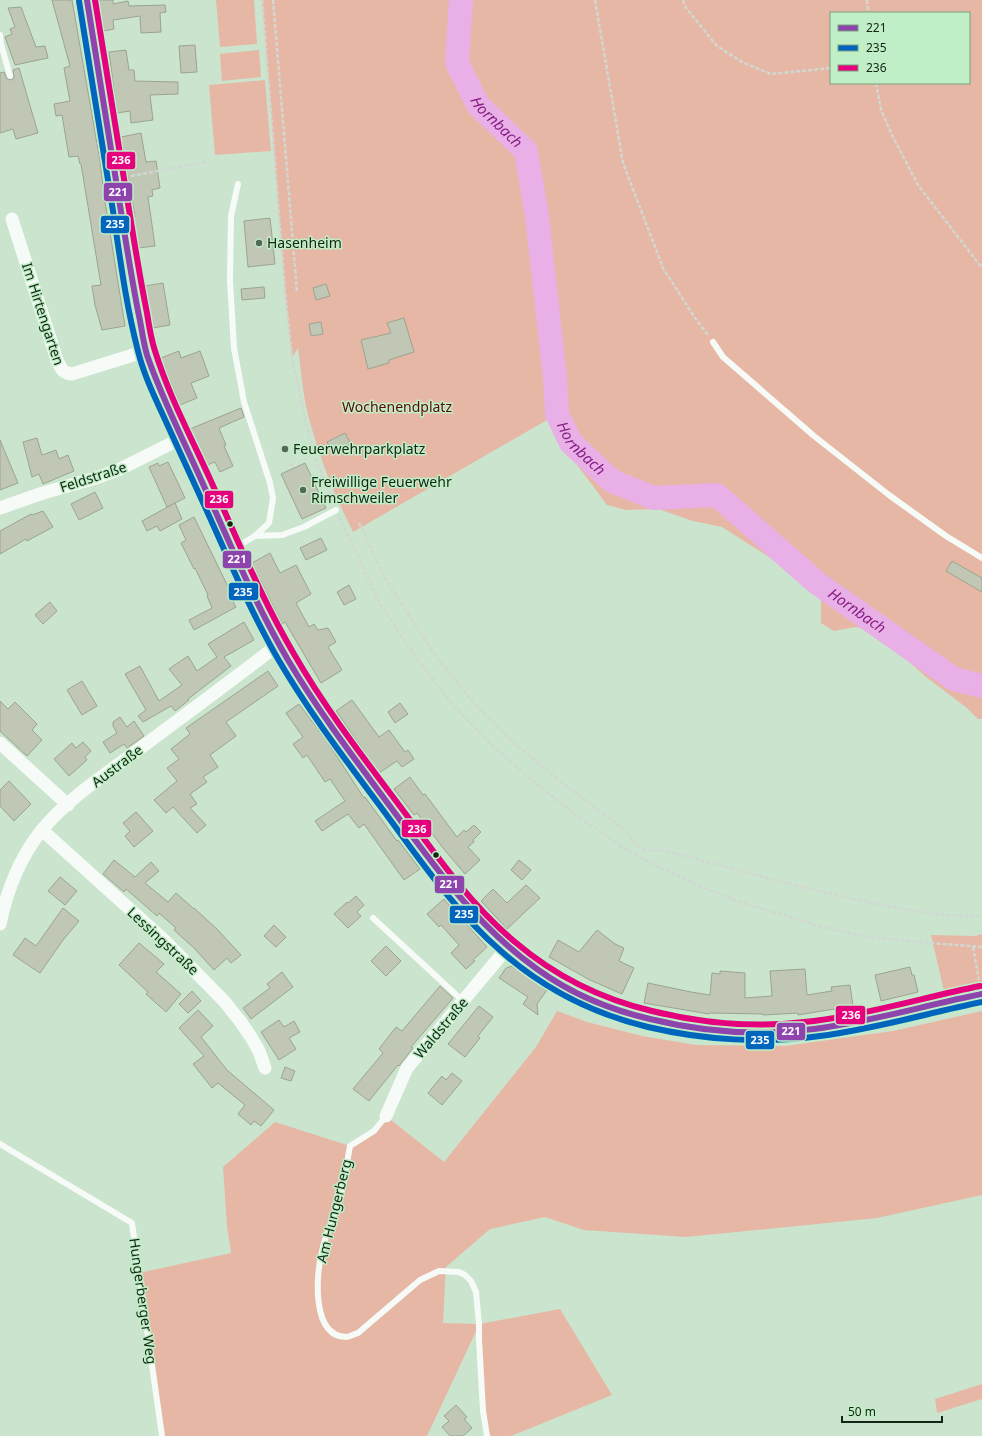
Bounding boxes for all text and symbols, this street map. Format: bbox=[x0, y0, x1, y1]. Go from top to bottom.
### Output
legend bbox=[830, 12, 970, 84]
text: 221 bbox=[866, 19, 887, 36]
text: 235 bbox=[866, 39, 887, 56]
text: 236 bbox=[866, 59, 887, 76]
water label: Hornbach bbox=[466, 93, 527, 152]
line badge: 236 bbox=[106, 151, 136, 170]
text: 236 bbox=[112, 152, 130, 167]
line badge: 221 bbox=[103, 182, 133, 202]
text: 221 bbox=[109, 184, 127, 199]
line badge: 235 bbox=[100, 215, 130, 234]
text: 235 bbox=[106, 216, 124, 231]
place label: Hasenheim bbox=[267, 233, 342, 252]
marker: Hasenheim bbox=[254, 238, 264, 248]
street label: Im Hirtengarten bbox=[18, 260, 69, 368]
park label: Wochenendplatz bbox=[342, 397, 452, 416]
water label: Hornbach bbox=[553, 418, 610, 479]
place label: Feuerwehrparkplatz bbox=[293, 439, 426, 458]
marker: Feuerwehrparkplatz bbox=[280, 444, 290, 454]
street label: Feldstraße bbox=[57, 457, 129, 496]
place label: Freiwillige Feuerwehr Rimschweiler bbox=[311, 472, 452, 507]
marker: Freiwillige Feuerwehr Rimschweiler bbox=[298, 485, 308, 495]
line badge: 236 bbox=[204, 490, 234, 509]
text: 236 bbox=[210, 491, 228, 506]
unlabelled marker bbox=[225, 519, 235, 529]
line badge: 221 bbox=[222, 550, 252, 569]
text: 221 bbox=[228, 551, 246, 566]
line badge: 235 bbox=[228, 582, 259, 601]
water label: Hornbach bbox=[825, 583, 890, 637]
text: 235 bbox=[234, 584, 252, 599]
street label: Austraße bbox=[87, 740, 146, 791]
line badge: 236 bbox=[401, 819, 432, 838]
text: 236 bbox=[408, 821, 426, 836]
unlabelled marker bbox=[431, 850, 441, 860]
line badge: 221 bbox=[434, 875, 465, 894]
text: 221 bbox=[440, 876, 458, 891]
street label: Lessingstraße bbox=[123, 903, 203, 979]
line badge: 235 bbox=[449, 905, 479, 924]
text: 235 bbox=[455, 906, 473, 921]
street label: Waldstraße bbox=[409, 993, 472, 1062]
line badge: 236 bbox=[835, 1005, 866, 1025]
text: 236 bbox=[842, 1007, 860, 1022]
line badge: 221 bbox=[776, 1022, 806, 1041]
text: 221 bbox=[782, 1023, 800, 1038]
line badge: 235 bbox=[745, 1030, 775, 1050]
text: 235 bbox=[751, 1032, 769, 1047]
street label: Am Hungerberg bbox=[311, 1157, 356, 1265]
street label: Hungerberger Weg bbox=[125, 1237, 162, 1365]
scale bar bbox=[842, 1398, 942, 1424]
text: 50 m bbox=[848, 1403, 876, 1420]

